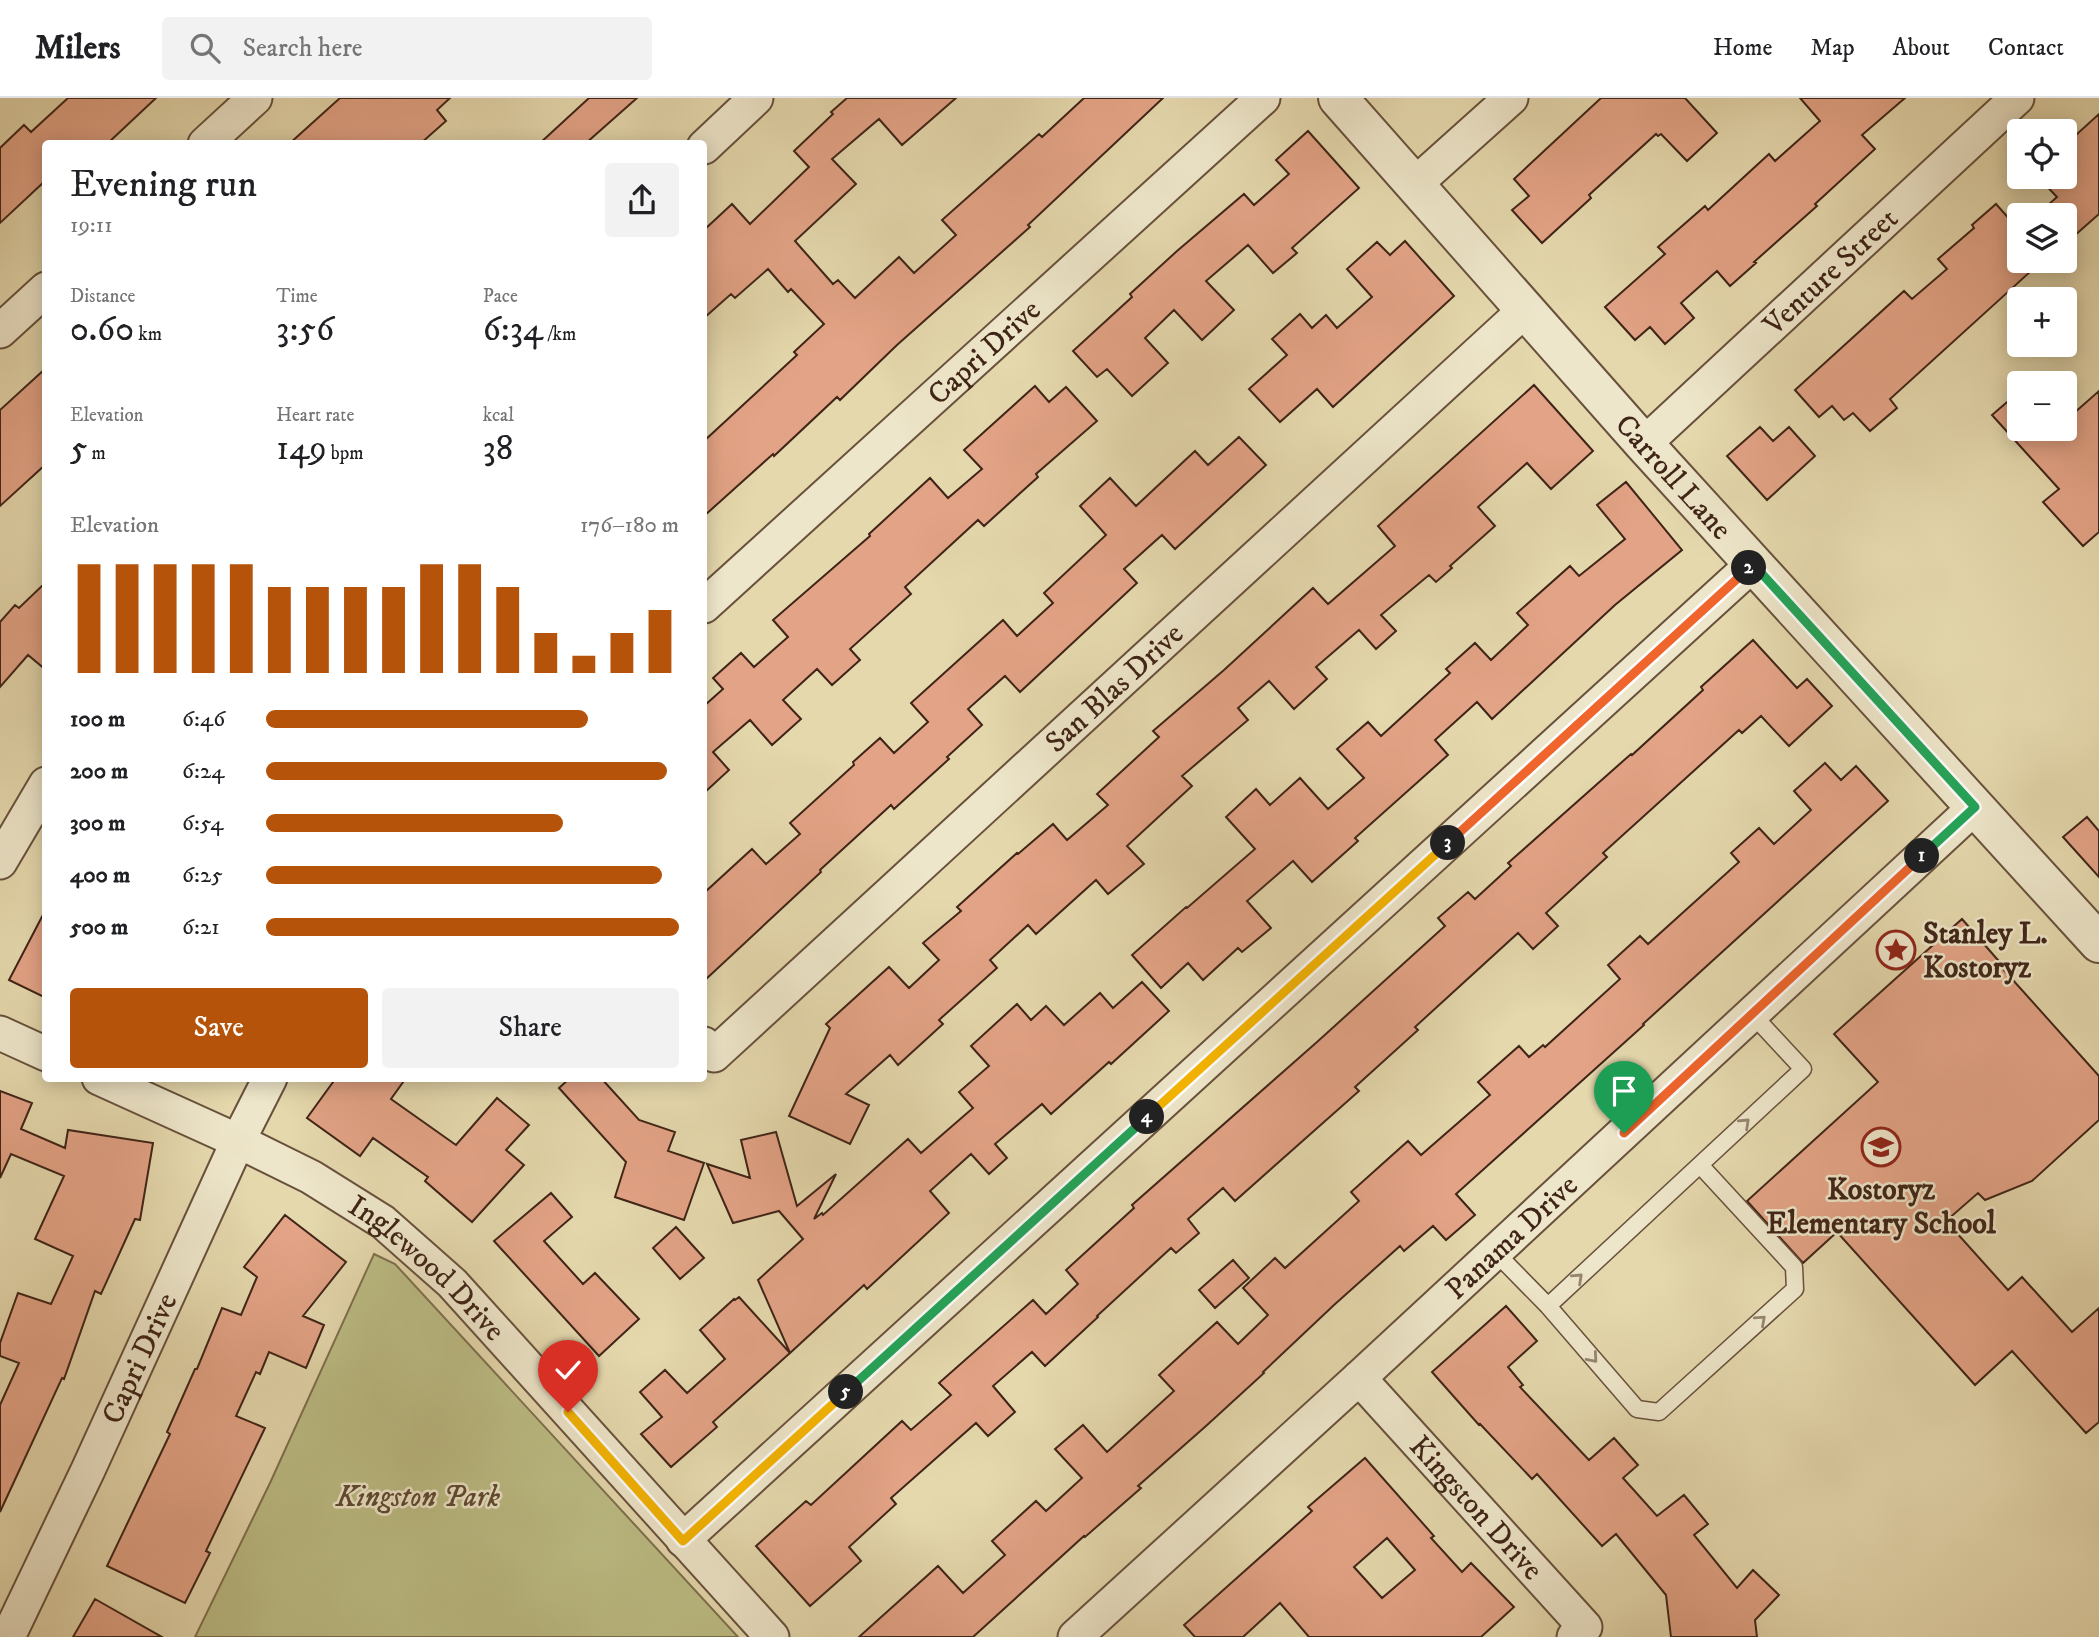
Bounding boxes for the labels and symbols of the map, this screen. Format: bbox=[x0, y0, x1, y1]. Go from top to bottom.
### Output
street label: Venture Street bbox=[1755, 201, 1906, 345]
street label: Capri Drive bbox=[921, 292, 1049, 414]
street label: Carroll Lane bbox=[1606, 407, 1739, 548]
pin: 2 bbox=[1732, 550, 1766, 586]
street label: San Blas Drive bbox=[1038, 616, 1192, 761]
pin: 3 bbox=[1430, 826, 1466, 860]
pin: 1 bbox=[1904, 838, 1940, 874]
place label: Stanley L. Kostoryz bbox=[1923, 916, 2047, 987]
place icon: Stanley L. Kostoryz bbox=[1875, 929, 1917, 971]
pin bbox=[1594, 1061, 1654, 1133]
pin: 4 bbox=[1130, 1100, 1164, 1134]
one-way arrow bbox=[1737, 1119, 1750, 1131]
school or university icon: Kostoryz Elementary School bbox=[1860, 1126, 1902, 1168]
street label: Panama Drive bbox=[1438, 1168, 1586, 1308]
place label: Kostoryz Elementary School bbox=[1766, 1172, 1997, 1243]
street label: Inglewood Drive bbox=[341, 1188, 512, 1349]
one-way arrow bbox=[1570, 1274, 1583, 1286]
street label: Capri Drive bbox=[94, 1288, 186, 1430]
one-way arrow bbox=[1753, 1316, 1766, 1328]
pin bbox=[538, 1340, 598, 1412]
one-way arrow bbox=[1585, 1350, 1597, 1363]
pin: 5 bbox=[828, 1374, 864, 1410]
street label: Kingston Drive bbox=[1401, 1429, 1550, 1589]
park label: Kingston Park bbox=[335, 1479, 501, 1516]

